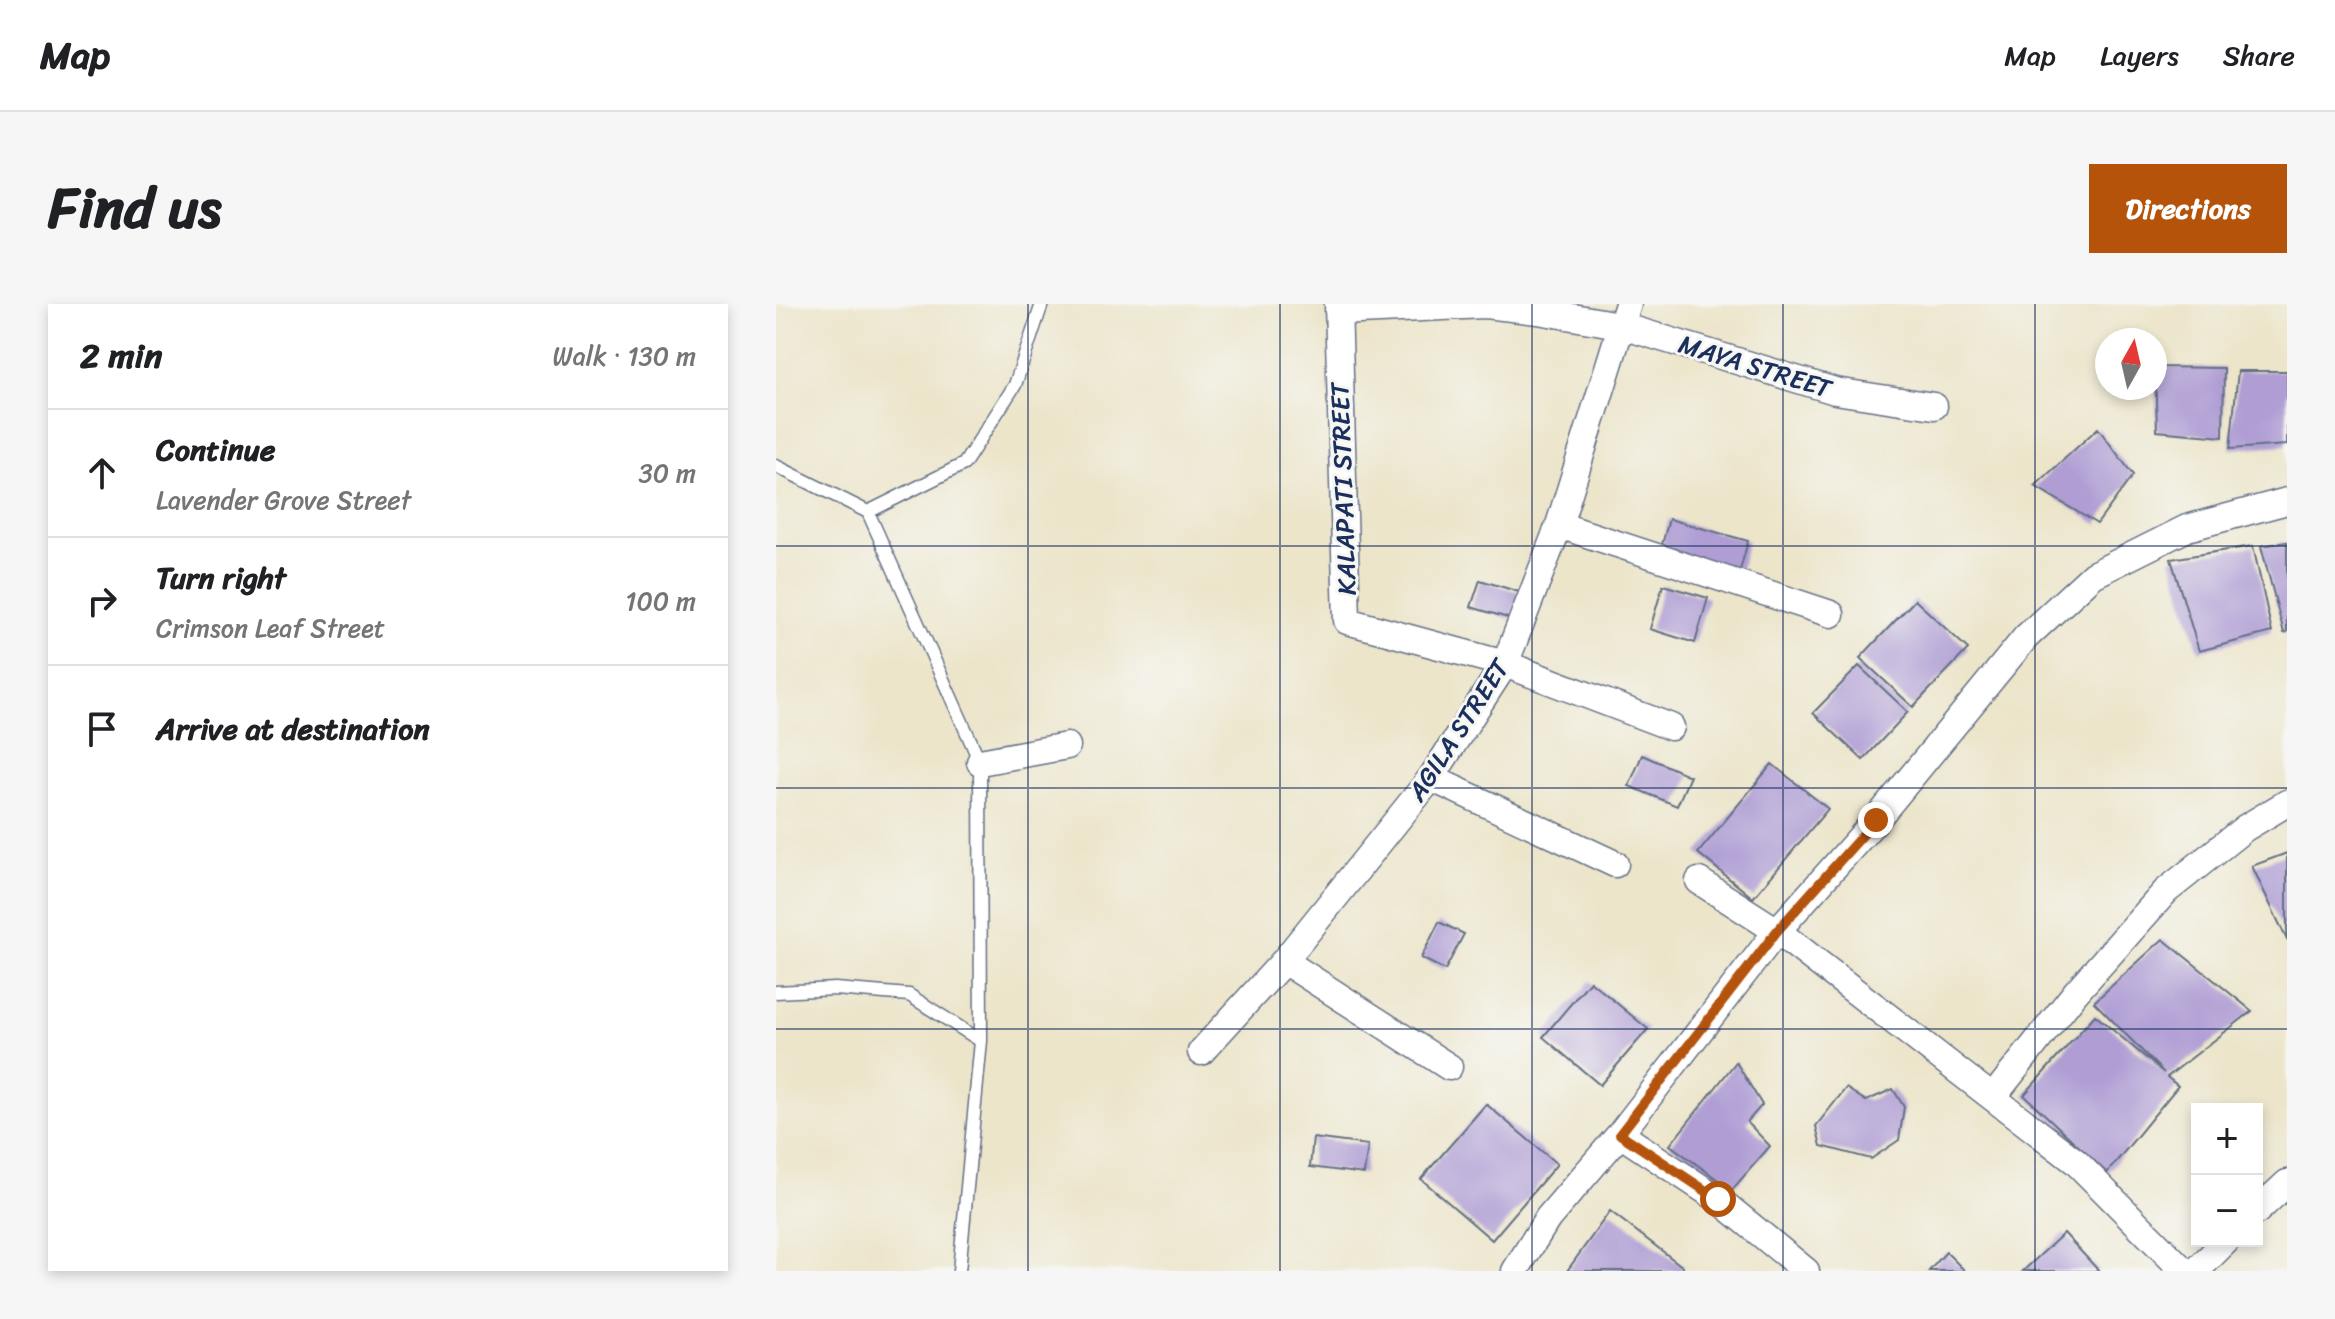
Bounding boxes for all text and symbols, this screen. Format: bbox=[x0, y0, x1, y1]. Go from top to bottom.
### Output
text: Map bbox=[40, 22, 110, 89]
text: Map bbox=[2004, 31, 2056, 80]
text: Layers bbox=[2100, 31, 2179, 80]
text: Share bbox=[2223, 31, 2295, 80]
text: Find us bbox=[48, 159, 221, 258]
button: Directions bbox=[2089, 164, 2287, 253]
street label: MAYA STREET bbox=[1673, 321, 1839, 412]
text: 2 min bbox=[80, 326, 162, 386]
north arrow bbox=[2095, 328, 2167, 400]
text: Walk · 130 m bbox=[553, 333, 696, 379]
street label: KALAPATI STREET bbox=[1316, 380, 1370, 596]
text: Continue bbox=[156, 423, 275, 477]
text: 30 m bbox=[639, 450, 696, 496]
icon: ahead bbox=[80, 451, 124, 495]
text: Lavender Grove Street bbox=[156, 477, 411, 523]
text: Turn right bbox=[156, 551, 286, 605]
text: 100 m bbox=[625, 578, 696, 624]
icon: right bbox=[80, 579, 124, 623]
text: Crimson Leaf Street bbox=[156, 605, 385, 651]
street label: AGILA STREET bbox=[1394, 647, 1523, 812]
text: Arrive at destination bbox=[156, 702, 430, 756]
icon: arrive bbox=[80, 707, 124, 751]
route end bbox=[1858, 802, 1894, 838]
map controls bbox=[2191, 1103, 2263, 1247]
button: + bbox=[2191, 1103, 2263, 1175]
button: − bbox=[2191, 1175, 2263, 1247]
route start bbox=[1700, 1181, 1736, 1217]

